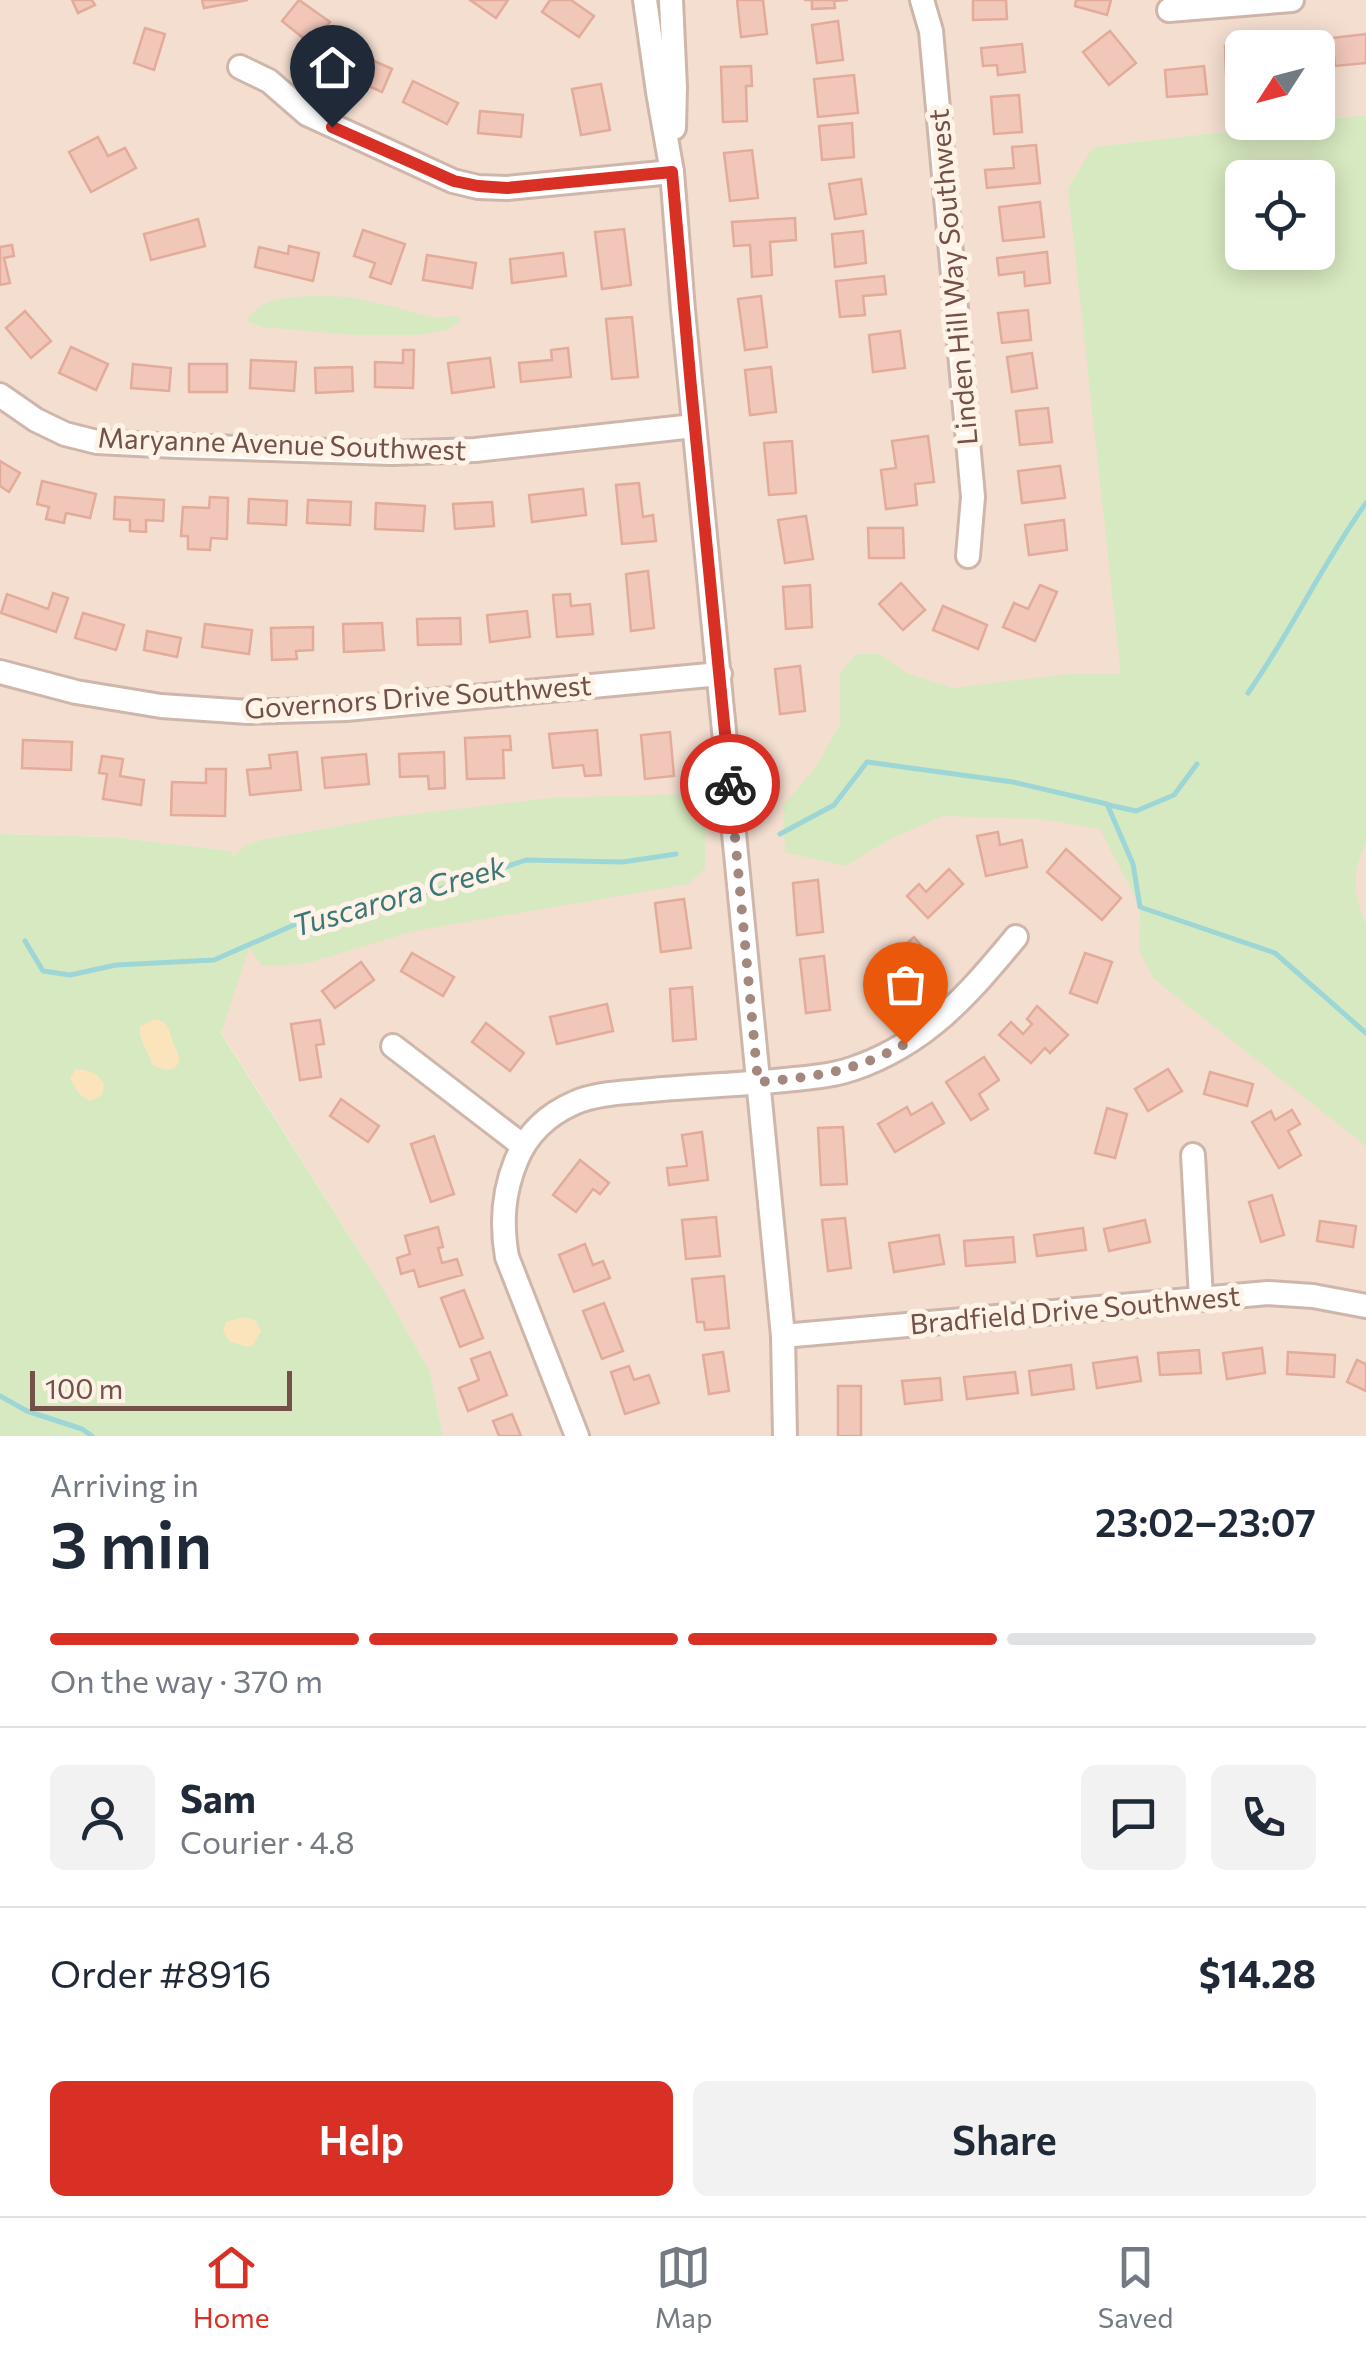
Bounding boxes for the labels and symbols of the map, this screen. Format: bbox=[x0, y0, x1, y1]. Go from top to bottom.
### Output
pin bbox=[290, 25, 375, 128]
north arrow bbox=[1225, 30, 1335, 140]
street label: Linden Hill Way Southwest bbox=[920, 108, 984, 447]
street label: Maryanne Avenue Southwest bbox=[97, 420, 467, 466]
street label: Governors Drive Southwest bbox=[243, 667, 593, 725]
courier bbox=[680, 734, 780, 834]
water label: Tuscarora Creek bbox=[287, 846, 510, 943]
pin bbox=[863, 942, 948, 1045]
street label: Bradfield Drive Southwest bbox=[908, 1278, 1241, 1340]
scale bar bbox=[30, 1366, 292, 1410]

